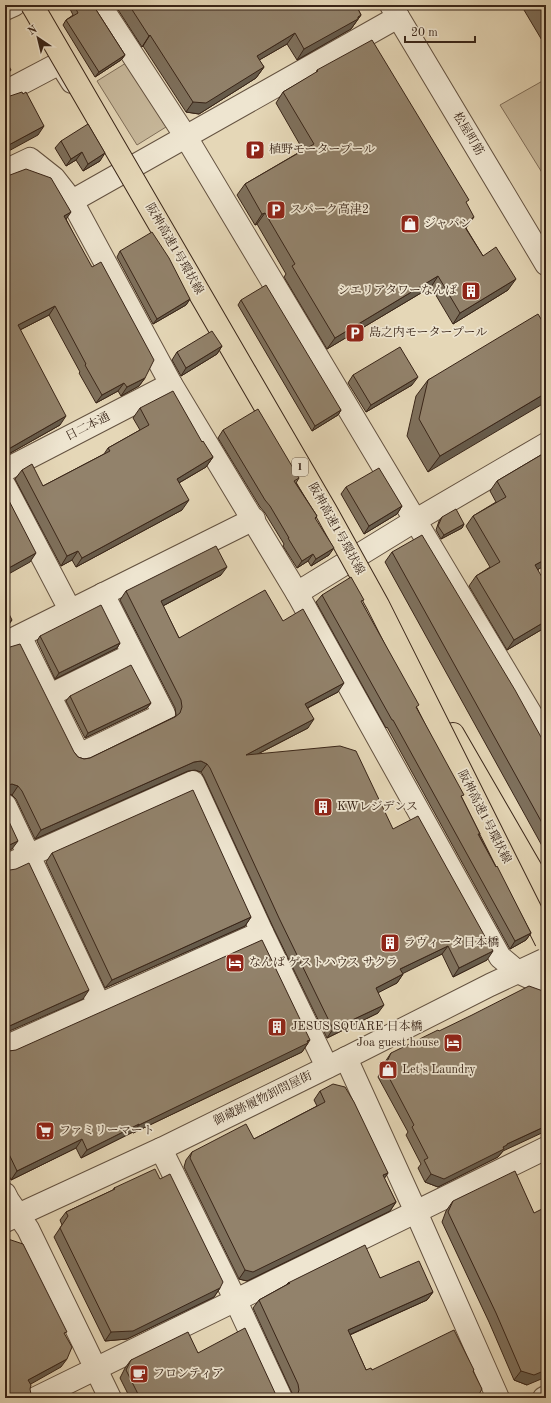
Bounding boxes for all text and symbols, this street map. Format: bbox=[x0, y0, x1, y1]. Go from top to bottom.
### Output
north arrow bbox=[18, 18, 58, 58]
scale bar bbox=[405, 18, 475, 44]
text: N bbox=[27, 24, 40, 38]
text: 20 m bbox=[411, 27, 438, 39]
street label: 松屋町筋 bbox=[450, 109, 487, 158]
parking icon: 植野モータープール bbox=[244, 139, 266, 161]
place label: 植野モータープール bbox=[269, 142, 375, 156]
parking icon: スパーク高津2 bbox=[265, 199, 287, 221]
street label: 阪神高速1号環状線 bbox=[143, 200, 207, 297]
place label: スパーク高津2 bbox=[290, 202, 369, 216]
shop icon: ジャパン bbox=[399, 213, 421, 235]
place label: ジャパン bbox=[424, 217, 472, 230]
building icon: シエリアタワーなんば bbox=[460, 280, 482, 302]
place label: シエリアタワーなんば bbox=[338, 284, 458, 297]
parking icon: 島之内モータープール bbox=[344, 322, 366, 344]
place label: 島之内モータープール bbox=[369, 325, 487, 339]
street label: 日二本通 bbox=[63, 409, 112, 443]
road number: 1 bbox=[292, 458, 308, 476]
street label: 阪神高速1号環状線 bbox=[306, 480, 368, 577]
street label: 阪神高速1号環状線 bbox=[455, 767, 515, 866]
building icon: KWレジデンス bbox=[312, 796, 334, 818]
place label: KWレジデンス bbox=[337, 800, 418, 813]
building icon: ラヴィータ日本橋 bbox=[379, 932, 401, 954]
place label: ラヴィータ日本橋 bbox=[404, 935, 499, 949]
hotel icon: なんば ゲストハウス サクラ bbox=[224, 952, 246, 974]
place label: なんば ゲストハウス サクラ bbox=[249, 956, 398, 969]
building icon: JESUS SQUARE 日本橋 bbox=[266, 1016, 288, 1038]
place label: JESUS SQUARE 日本橋 bbox=[291, 1019, 423, 1033]
hotel icon: Joa guest house bbox=[442, 1032, 464, 1054]
place label: Joa guest house bbox=[356, 1037, 439, 1049]
shop icon: Let's Laundry bbox=[377, 1059, 399, 1081]
place label: Let's Laundry bbox=[402, 1064, 476, 1076]
street label: 御蔵跡履物卸問屋街 bbox=[211, 1068, 315, 1128]
supermarket icon: ファミリーマート bbox=[34, 1120, 56, 1142]
place label: ファミリーマート bbox=[59, 1124, 155, 1137]
cafe icon: フロンティア bbox=[128, 1363, 150, 1385]
place label: フロンティア bbox=[153, 1368, 224, 1380]

